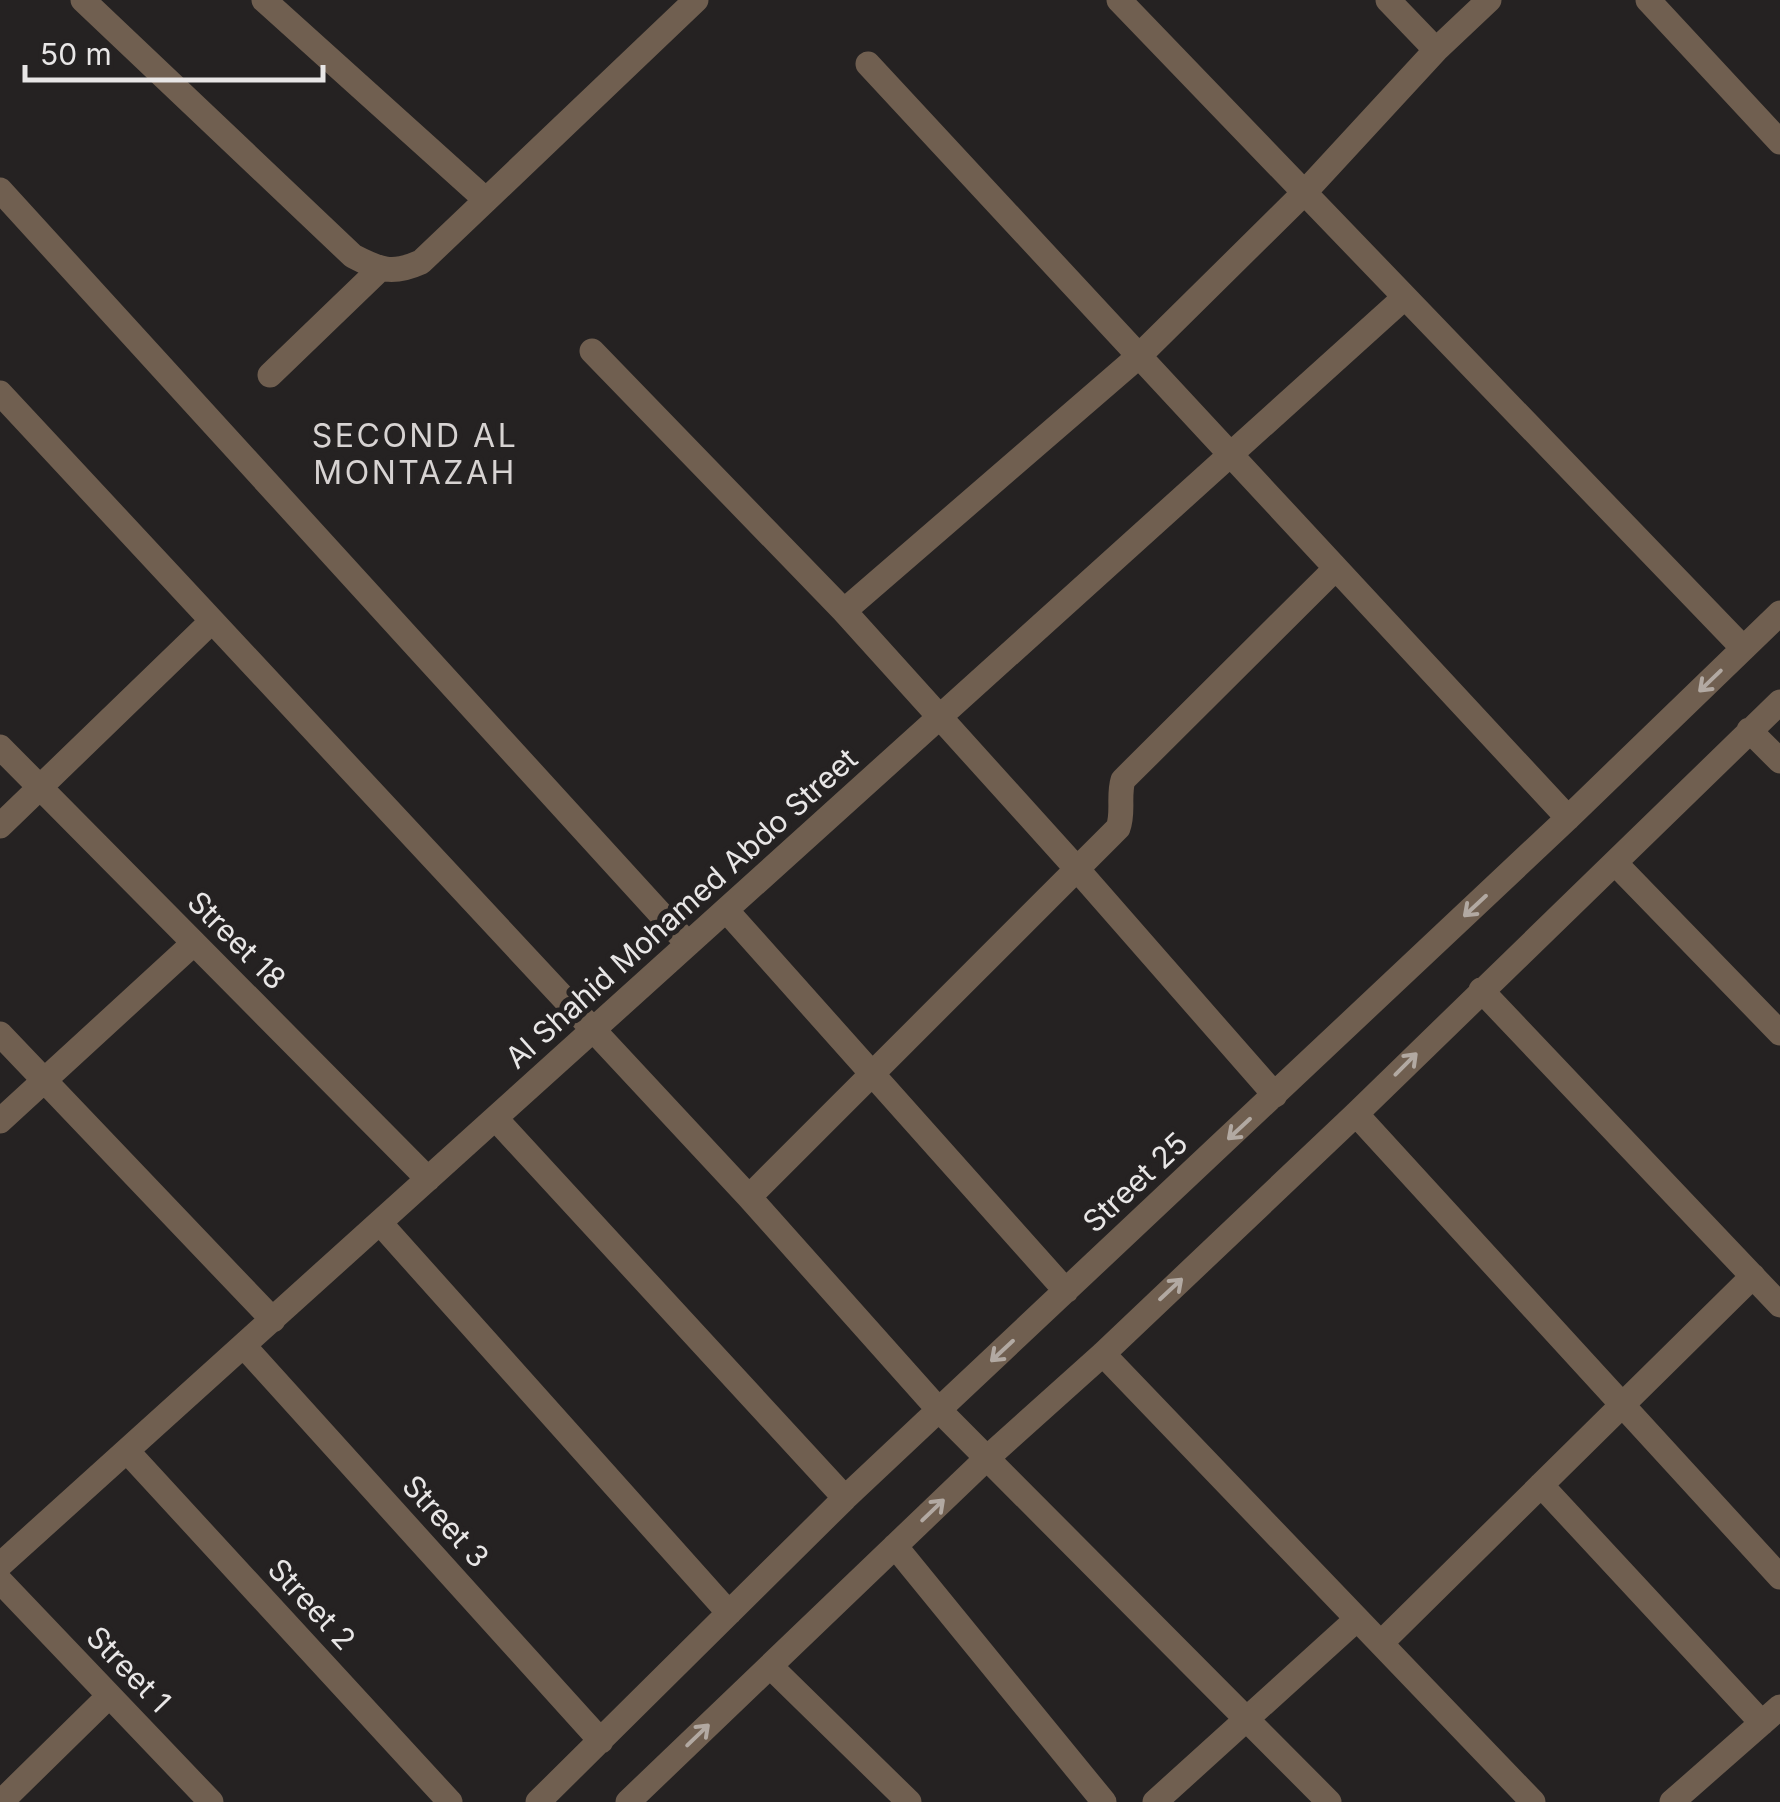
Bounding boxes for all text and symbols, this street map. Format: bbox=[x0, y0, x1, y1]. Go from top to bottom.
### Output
scale bar bbox=[25, 20, 322, 82]
text: 50 m bbox=[40, 36, 112, 72]
district label: SECOND AL MONTAZAH bbox=[312, 416, 518, 492]
one-way arrow bbox=[1698, 669, 1722, 693]
street label: Al Shahid Mohamed Abdo Street bbox=[498, 740, 864, 1076]
street label: Street 18 bbox=[180, 883, 294, 997]
one-way arrow bbox=[1463, 894, 1488, 917]
one-way arrow bbox=[1394, 1053, 1418, 1077]
one-way arrow bbox=[1227, 1117, 1251, 1141]
street label: Street 25 bbox=[1075, 1125, 1195, 1239]
one-way arrow bbox=[1159, 1277, 1183, 1301]
one-way arrow bbox=[990, 1339, 1014, 1363]
street label: Street 3 bbox=[395, 1467, 497, 1575]
one-way arrow bbox=[920, 1499, 945, 1522]
street label: Street 2 bbox=[261, 1551, 363, 1657]
street label: Street 1 bbox=[79, 1619, 179, 1719]
one-way arrow bbox=[686, 1723, 710, 1747]

